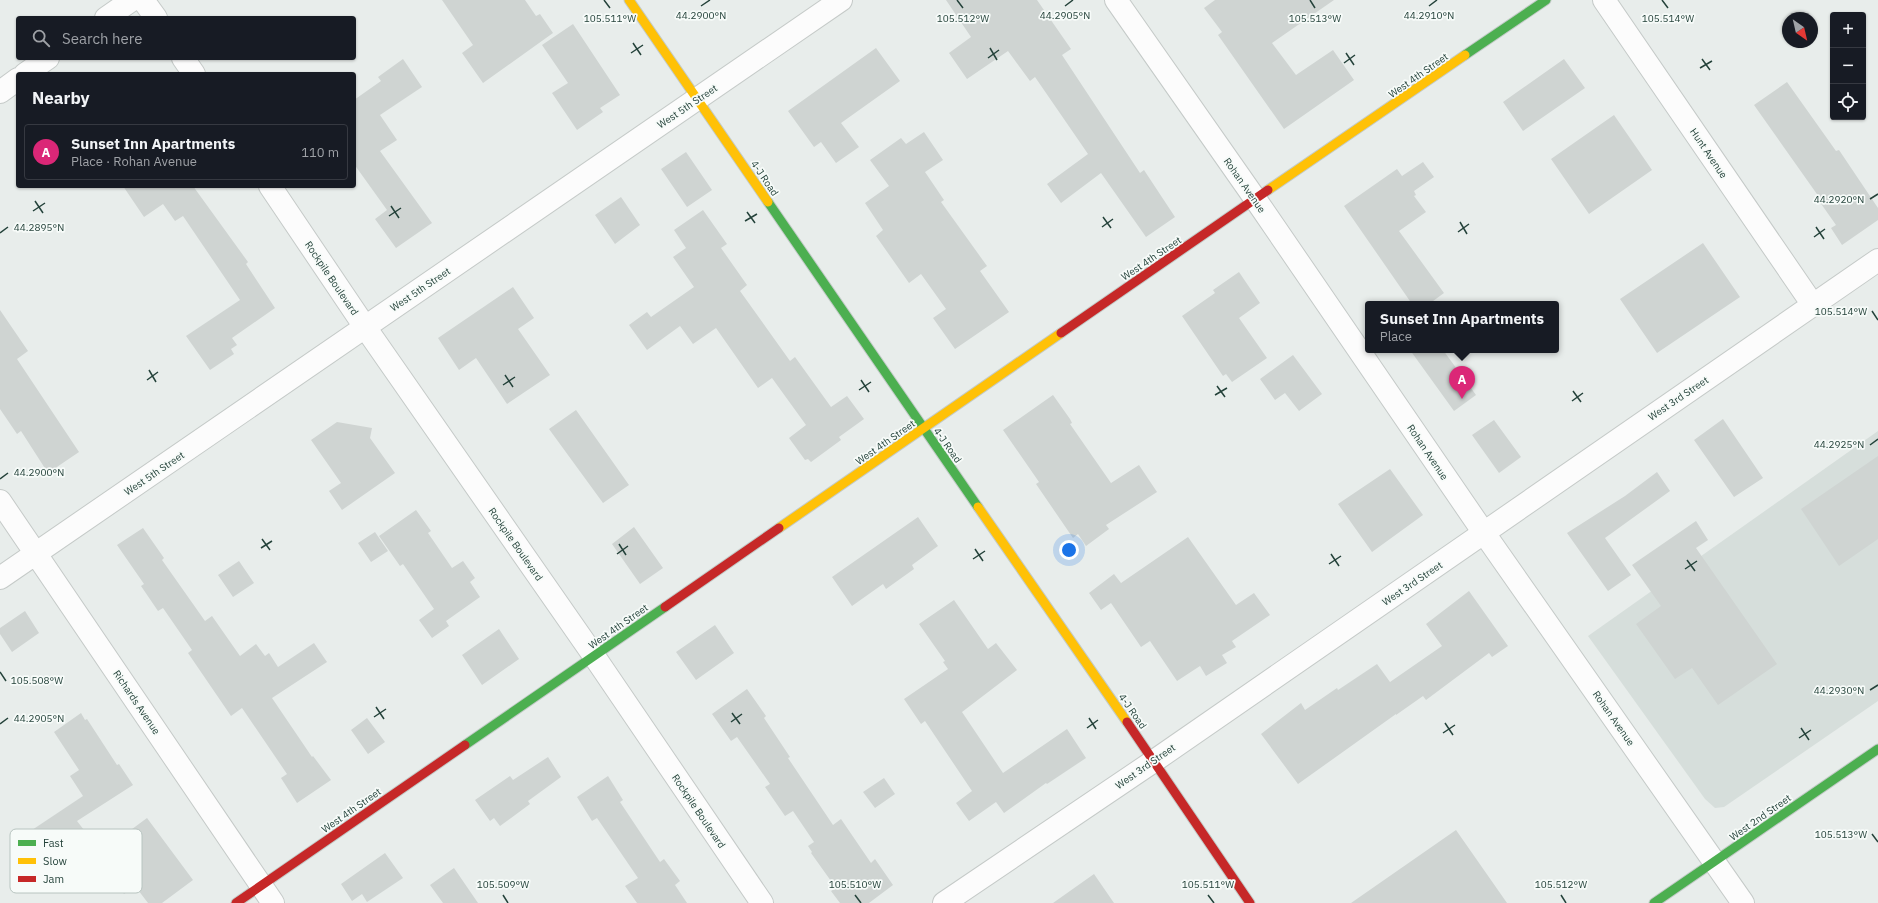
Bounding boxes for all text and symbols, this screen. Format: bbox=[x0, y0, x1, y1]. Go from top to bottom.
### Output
text: 44.2900°N bbox=[676, 9, 726, 22]
text: 44.2905°N bbox=[1040, 9, 1090, 22]
text: 44.2910°N bbox=[1404, 9, 1454, 22]
text: 105.511°W bbox=[584, 12, 636, 25]
text: 105.512°W bbox=[937, 12, 989, 25]
text: 105.513°W bbox=[1289, 12, 1341, 25]
text: 105.514°W bbox=[1642, 12, 1694, 25]
north arrow bbox=[1782, 12, 1818, 48]
map controls bbox=[1830, 12, 1866, 120]
button: + bbox=[1830, 12, 1866, 48]
search box bbox=[16, 16, 356, 60]
icon: search bbox=[30, 27, 52, 49]
text: Search here bbox=[62, 29, 142, 48]
button: − bbox=[1830, 48, 1866, 84]
street label: West 4th Street bbox=[1386, 50, 1451, 101]
street label: West 5th Street bbox=[655, 81, 720, 131]
button: locate bbox=[1830, 84, 1866, 120]
text: Nearby bbox=[32, 87, 90, 109]
street label: Hunt Avenue bbox=[1687, 126, 1730, 181]
text: Sunset Inn Apartments bbox=[71, 134, 235, 153]
text: A bbox=[42, 144, 50, 161]
text: 110 m bbox=[301, 144, 339, 161]
text: Place · Rohan Avenue bbox=[71, 153, 197, 170]
street label: Rohan Avenue bbox=[1221, 155, 1269, 216]
street label: 4-J Road bbox=[748, 158, 781, 199]
text: 44.2920°N bbox=[1814, 193, 1864, 206]
text: 44.2895°N bbox=[14, 221, 64, 234]
street label: West 4th Street bbox=[1119, 233, 1184, 283]
street label: Rockpile Boulevard bbox=[302, 239, 361, 318]
street label: West 5th Street bbox=[388, 264, 453, 314]
popup bbox=[1365, 301, 1559, 353]
text: 105.514°W bbox=[1815, 305, 1867, 318]
text: Sunset Inn Apartments bbox=[1380, 309, 1544, 328]
text: Place bbox=[1380, 328, 1412, 345]
pin: A bbox=[1449, 366, 1475, 399]
street label: West 3rd Street bbox=[1646, 373, 1711, 423]
street label: West 4th Street bbox=[853, 417, 918, 468]
street label: Rohan Avenue bbox=[1404, 422, 1451, 483]
street label: 4-J Road bbox=[931, 425, 964, 465]
text: 44.2925°N bbox=[1814, 438, 1864, 451]
street label: West 5th Street bbox=[122, 448, 187, 498]
text: 44.2900°N bbox=[14, 466, 64, 479]
street label: Rockpile Boulevard bbox=[485, 505, 546, 583]
your location bbox=[1059, 540, 1079, 560]
street label: West 3rd Street bbox=[1380, 558, 1445, 608]
street label: West 4th Street bbox=[586, 601, 651, 652]
street label: Richards Avenue bbox=[110, 668, 163, 737]
text: 105.508°W bbox=[11, 674, 63, 687]
text: 44.2930°N bbox=[1814, 684, 1864, 697]
street label: Rohan Avenue bbox=[1590, 688, 1638, 749]
street label: 4-J Road bbox=[1116, 691, 1149, 731]
text: 44.2905°N bbox=[14, 712, 64, 725]
street label: West 3rd Street bbox=[1113, 741, 1178, 792]
street label: Rockpile Boulevard bbox=[669, 772, 728, 851]
street label: West 4th Street bbox=[319, 785, 384, 836]
street label: West 2nd Street bbox=[1727, 791, 1794, 843]
text: 105.513°W bbox=[1815, 828, 1867, 841]
legend bbox=[10, 829, 142, 893]
text: Fast bbox=[43, 836, 64, 850]
text: Slow bbox=[43, 854, 67, 868]
text: Jam bbox=[43, 872, 64, 886]
text: 105.509°W bbox=[477, 878, 529, 891]
text: 105.510°W bbox=[829, 878, 881, 891]
text: 105.511°W bbox=[1182, 878, 1234, 891]
text: 105.512°W bbox=[1535, 878, 1587, 891]

